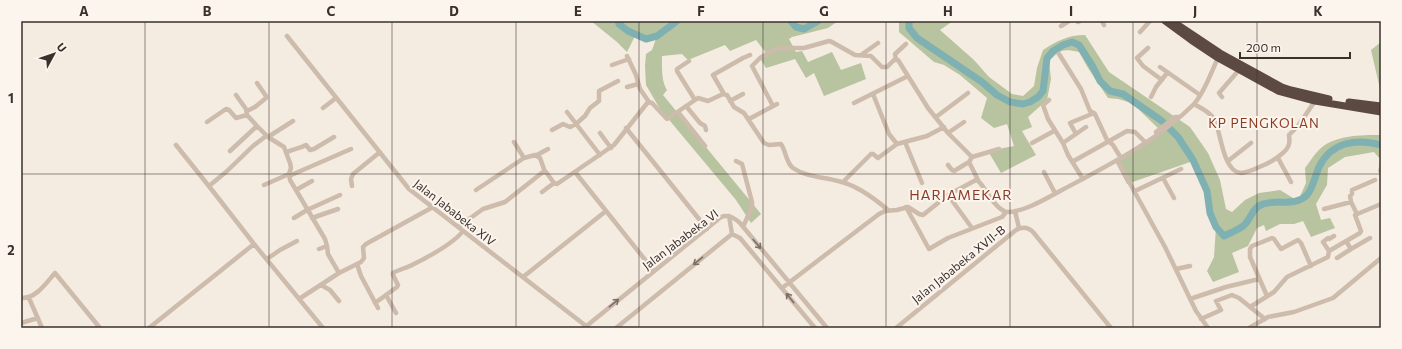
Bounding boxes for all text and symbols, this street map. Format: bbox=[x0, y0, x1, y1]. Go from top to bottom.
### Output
text: A bbox=[79, 3, 89, 19]
text: B bbox=[203, 3, 212, 19]
text: C bbox=[327, 3, 336, 19]
text: D bbox=[449, 3, 459, 19]
text: E bbox=[574, 3, 582, 19]
text: F bbox=[697, 3, 705, 19]
text: G bbox=[819, 3, 829, 19]
text: H bbox=[943, 3, 953, 19]
text: I bbox=[1069, 3, 1073, 19]
text: J bbox=[1193, 3, 1197, 19]
text: K bbox=[1313, 3, 1323, 19]
north arrow bbox=[34, 34, 74, 74]
scale bar bbox=[1240, 34, 1350, 60]
text: U bbox=[54, 40, 70, 54]
text: 200 m bbox=[1246, 40, 1281, 54]
text: 1 bbox=[8, 90, 14, 106]
district label: KP PENGKOLAN bbox=[1208, 115, 1320, 131]
street label: Jalan Jababeka XIV bbox=[411, 176, 499, 249]
district label: HARJAMEKAR bbox=[909, 186, 1013, 203]
street label: Jalan Jababeka VI bbox=[639, 206, 721, 273]
street label: Jalan Jababeka XVII-B bbox=[909, 222, 1008, 307]
one-way arrow bbox=[753, 239, 762, 249]
text: 2 bbox=[7, 242, 15, 258]
one-way arrow bbox=[693, 256, 704, 265]
one-way arrow bbox=[786, 292, 795, 303]
one-way arrow bbox=[609, 299, 620, 308]

